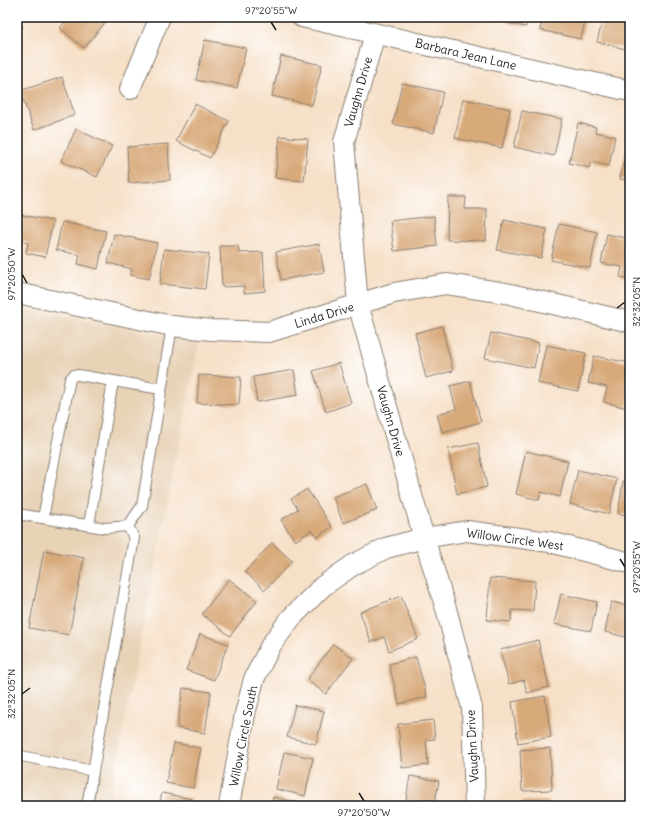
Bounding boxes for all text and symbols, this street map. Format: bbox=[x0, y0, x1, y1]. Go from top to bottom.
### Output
text: 97°20'55"W bbox=[245, 4, 297, 17]
street label: Barbara Jean Lane bbox=[414, 35, 518, 73]
street label: Vaughn Drive bbox=[341, 55, 375, 129]
text: 97°20'50"W bbox=[5, 248, 18, 300]
text: 32°32'05"N bbox=[630, 277, 643, 327]
street label: Linda Drive bbox=[292, 299, 356, 331]
street label: Vaughn Drive bbox=[374, 384, 408, 458]
street label: Willow Circle West bbox=[465, 525, 565, 553]
text: 97°20'55"W bbox=[630, 541, 643, 593]
text: 32°32'05"N bbox=[5, 669, 18, 719]
street label: Willow Circle South bbox=[226, 684, 260, 788]
street label: Vaughn Drive bbox=[463, 709, 481, 783]
text: 97°20'50"W bbox=[338, 806, 390, 819]

